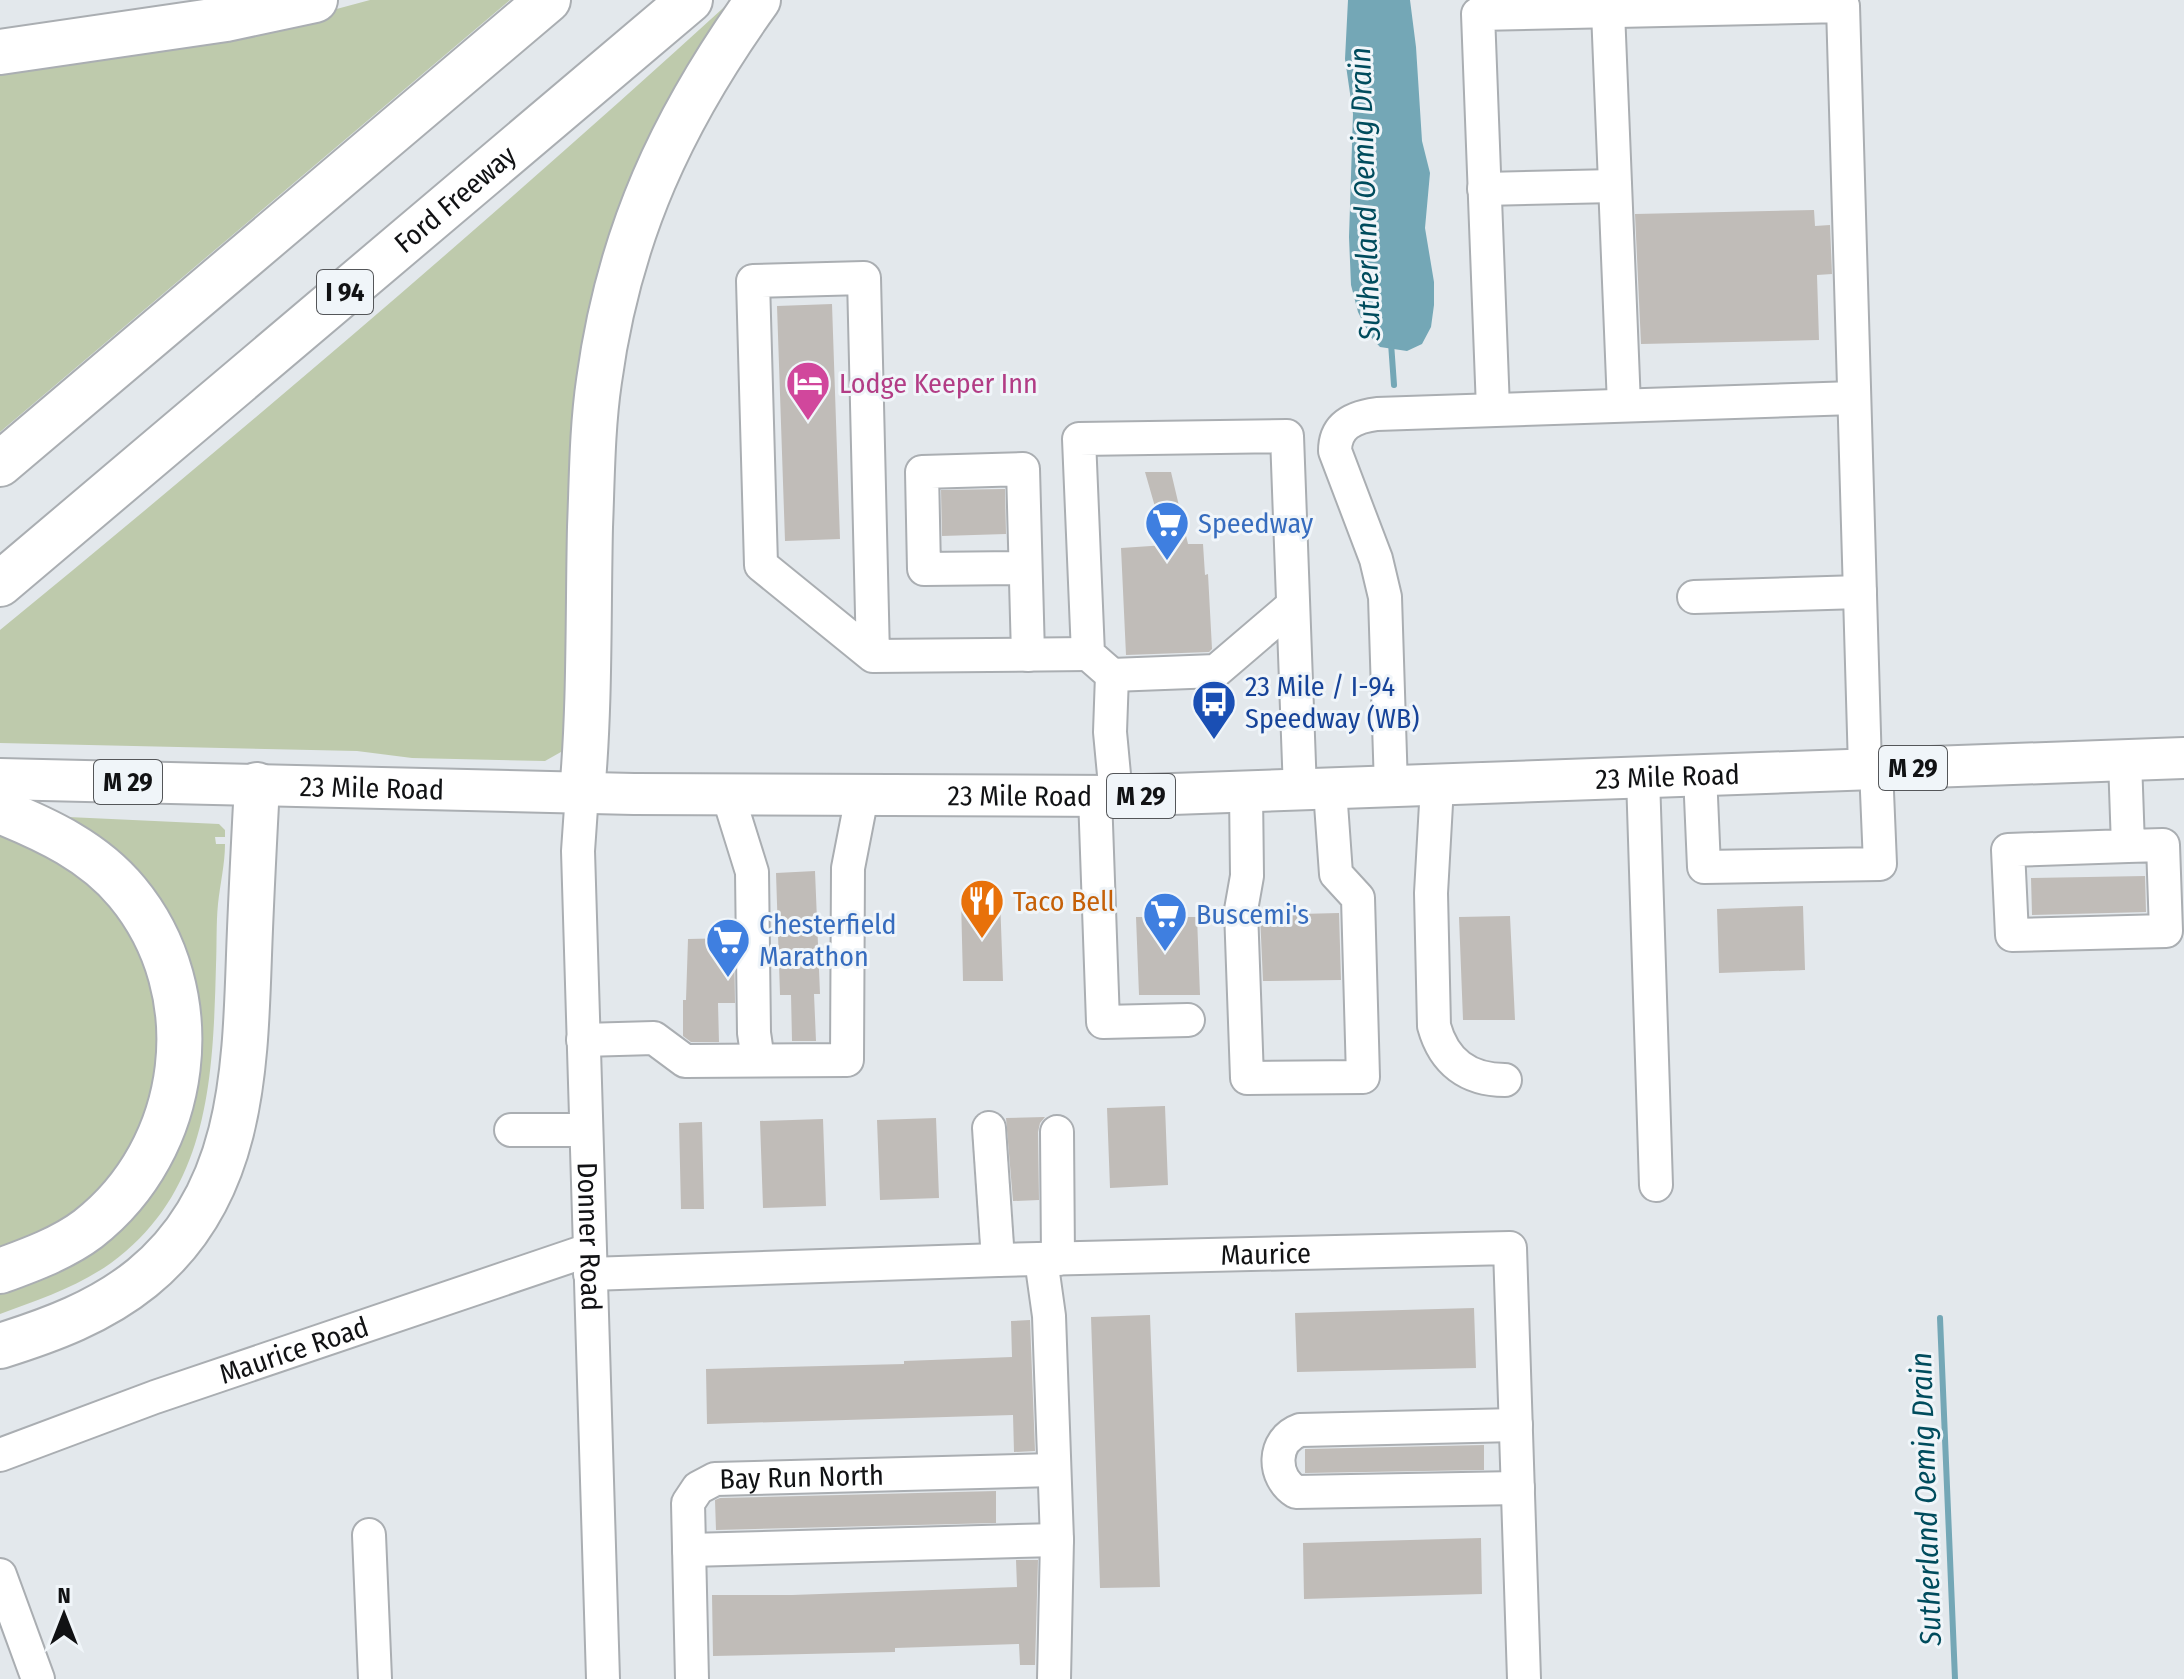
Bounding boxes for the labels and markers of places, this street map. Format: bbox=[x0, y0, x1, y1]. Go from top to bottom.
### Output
hotel icon: Lodge Keeper Inn bbox=[784, 359, 832, 422]
place label: Lodge Keeper Inn bbox=[839, 367, 1038, 400]
supermarket icon: Speedway bbox=[1143, 499, 1191, 562]
place label: Speedway bbox=[1198, 507, 1314, 540]
place label: 23 Mile / I-94 Speedway (WB) bbox=[1245, 670, 1420, 735]
bus stop icon: 23 Mile / I-94 Speedway (WB) bbox=[1190, 678, 1238, 741]
restaurant icon: Taco Bell bbox=[958, 877, 1006, 940]
place label: Taco Bell bbox=[1013, 885, 1115, 918]
supermarket icon: Buscemi's bbox=[1141, 890, 1189, 953]
place label: Buscemi's bbox=[1196, 898, 1309, 931]
place label: Chesterfield Marathon bbox=[759, 908, 897, 973]
supermarket icon: Chesterfield Marathon bbox=[704, 916, 752, 979]

